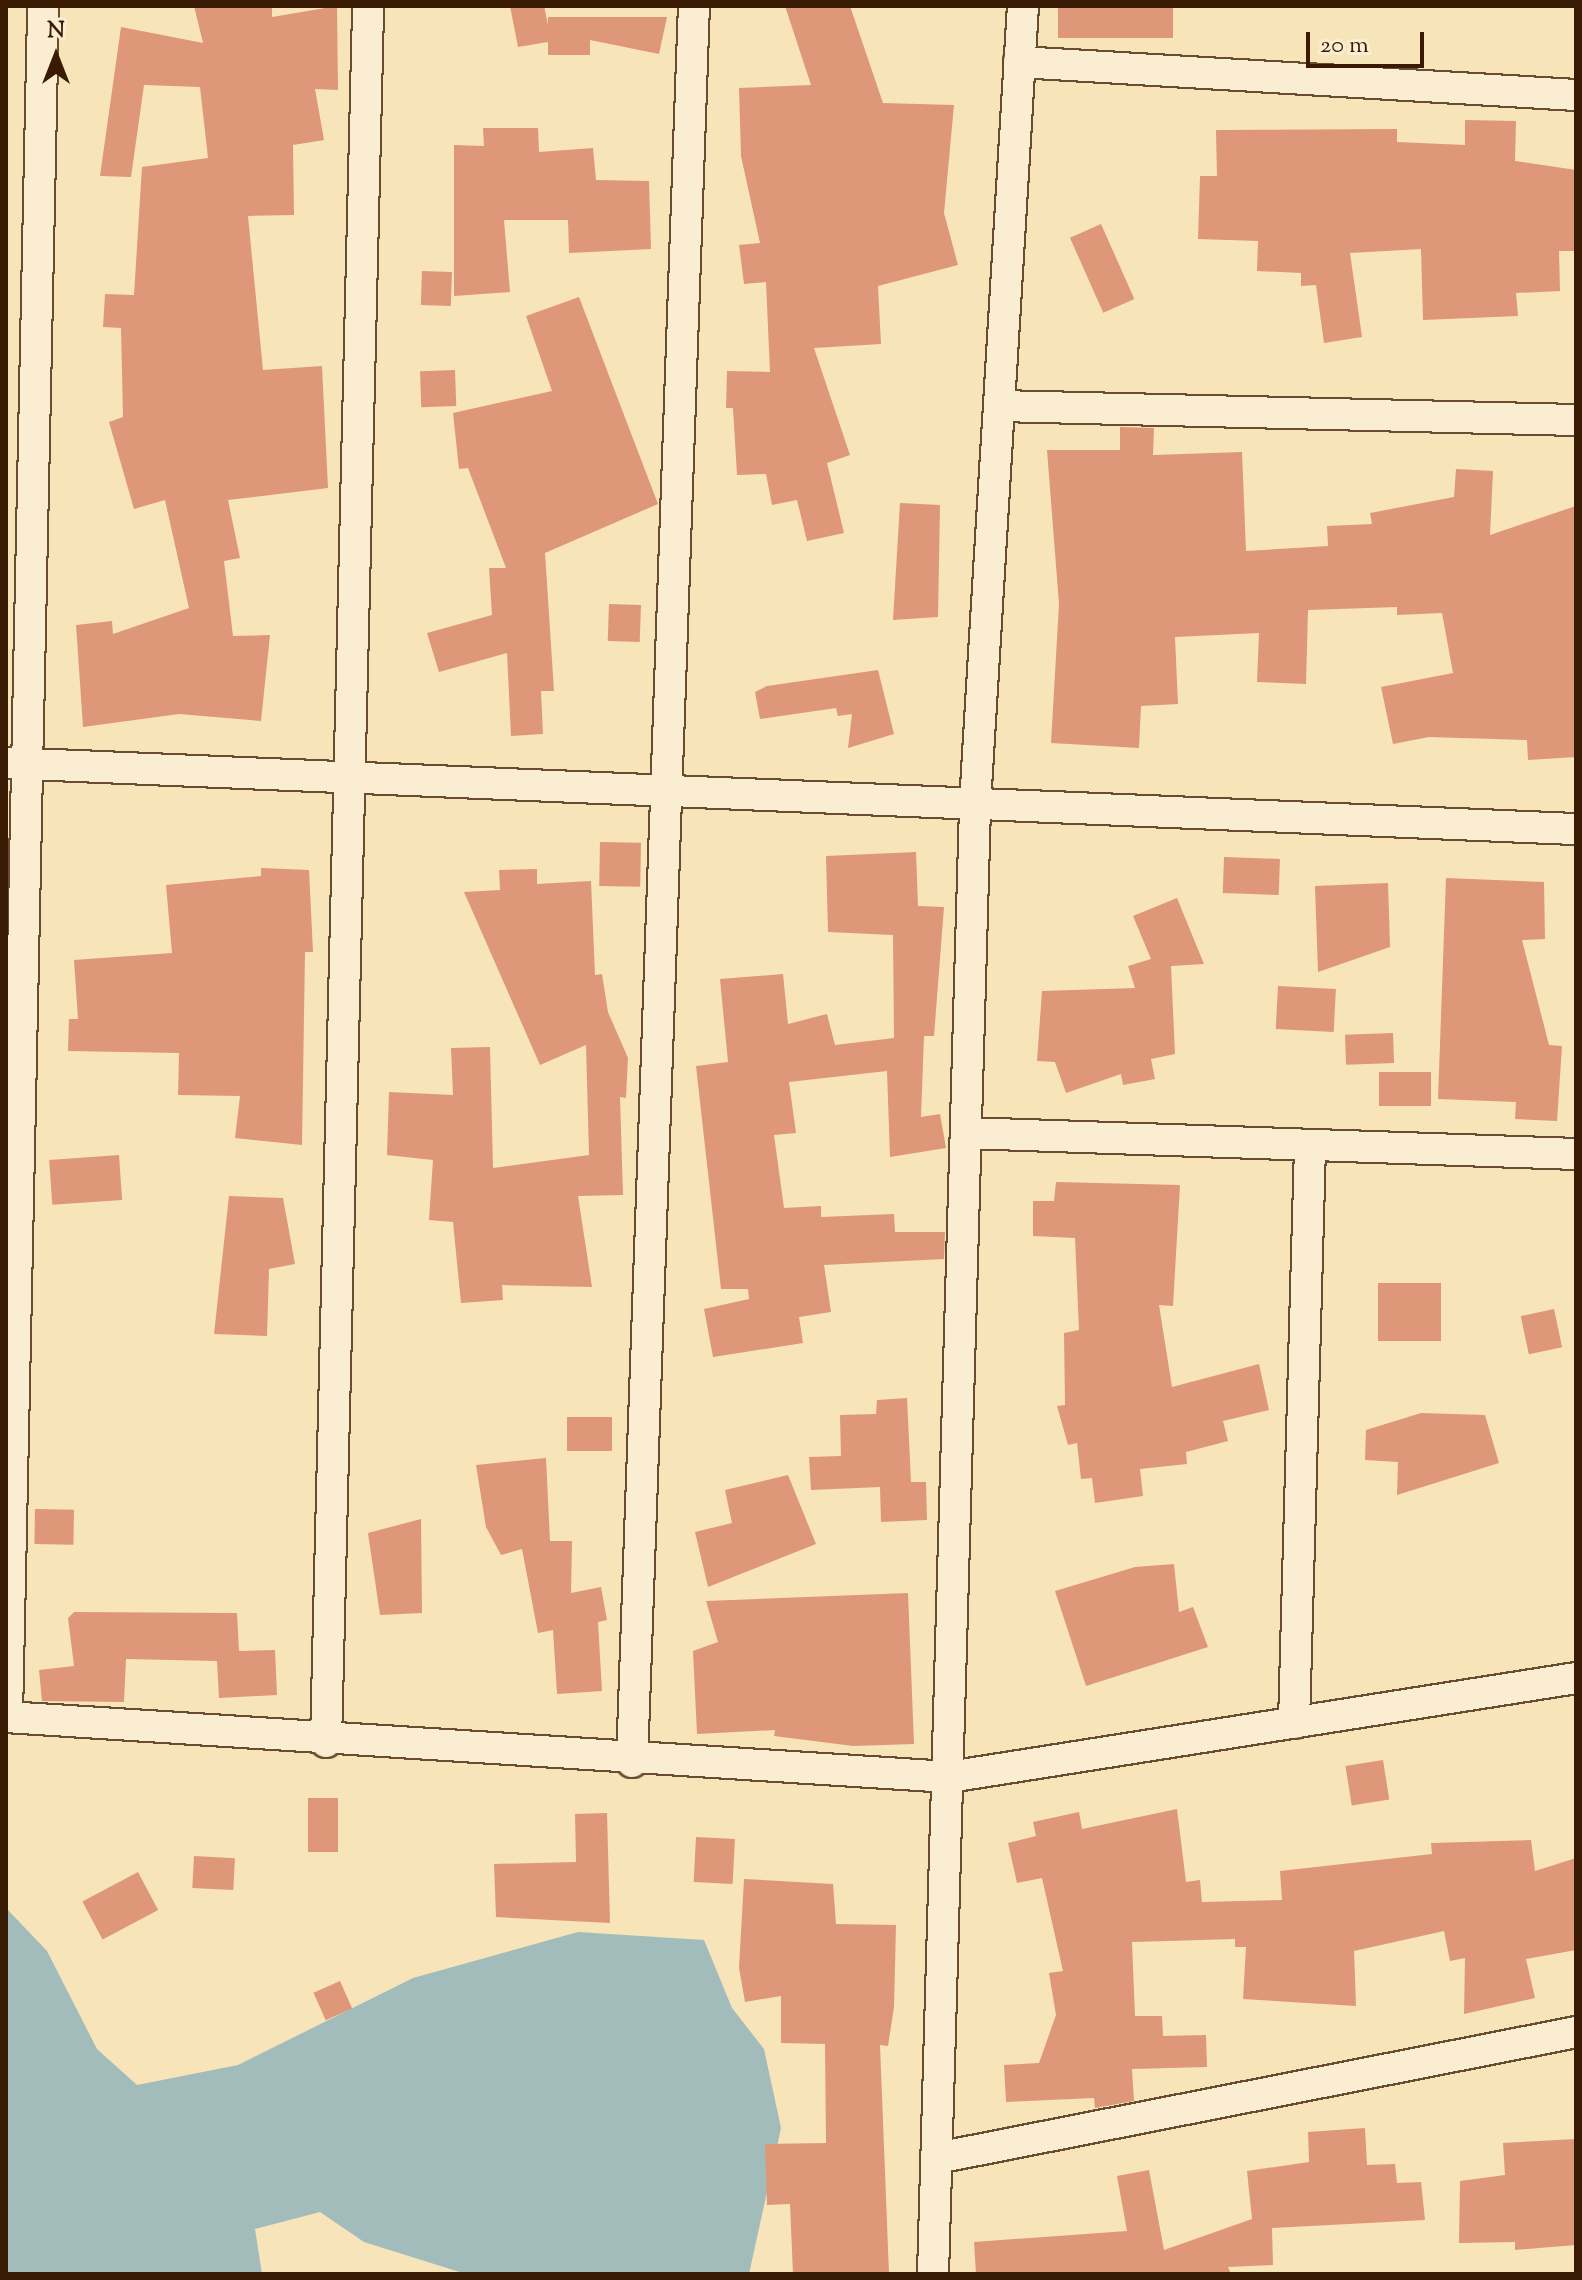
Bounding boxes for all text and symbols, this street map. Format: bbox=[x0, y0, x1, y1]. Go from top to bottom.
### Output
north arrow bbox=[16, 16, 96, 96]
text: N bbox=[47, 16, 65, 48]
scale bar bbox=[1310, 16, 1428, 66]
text: 20 m bbox=[1320, 29, 1369, 63]

